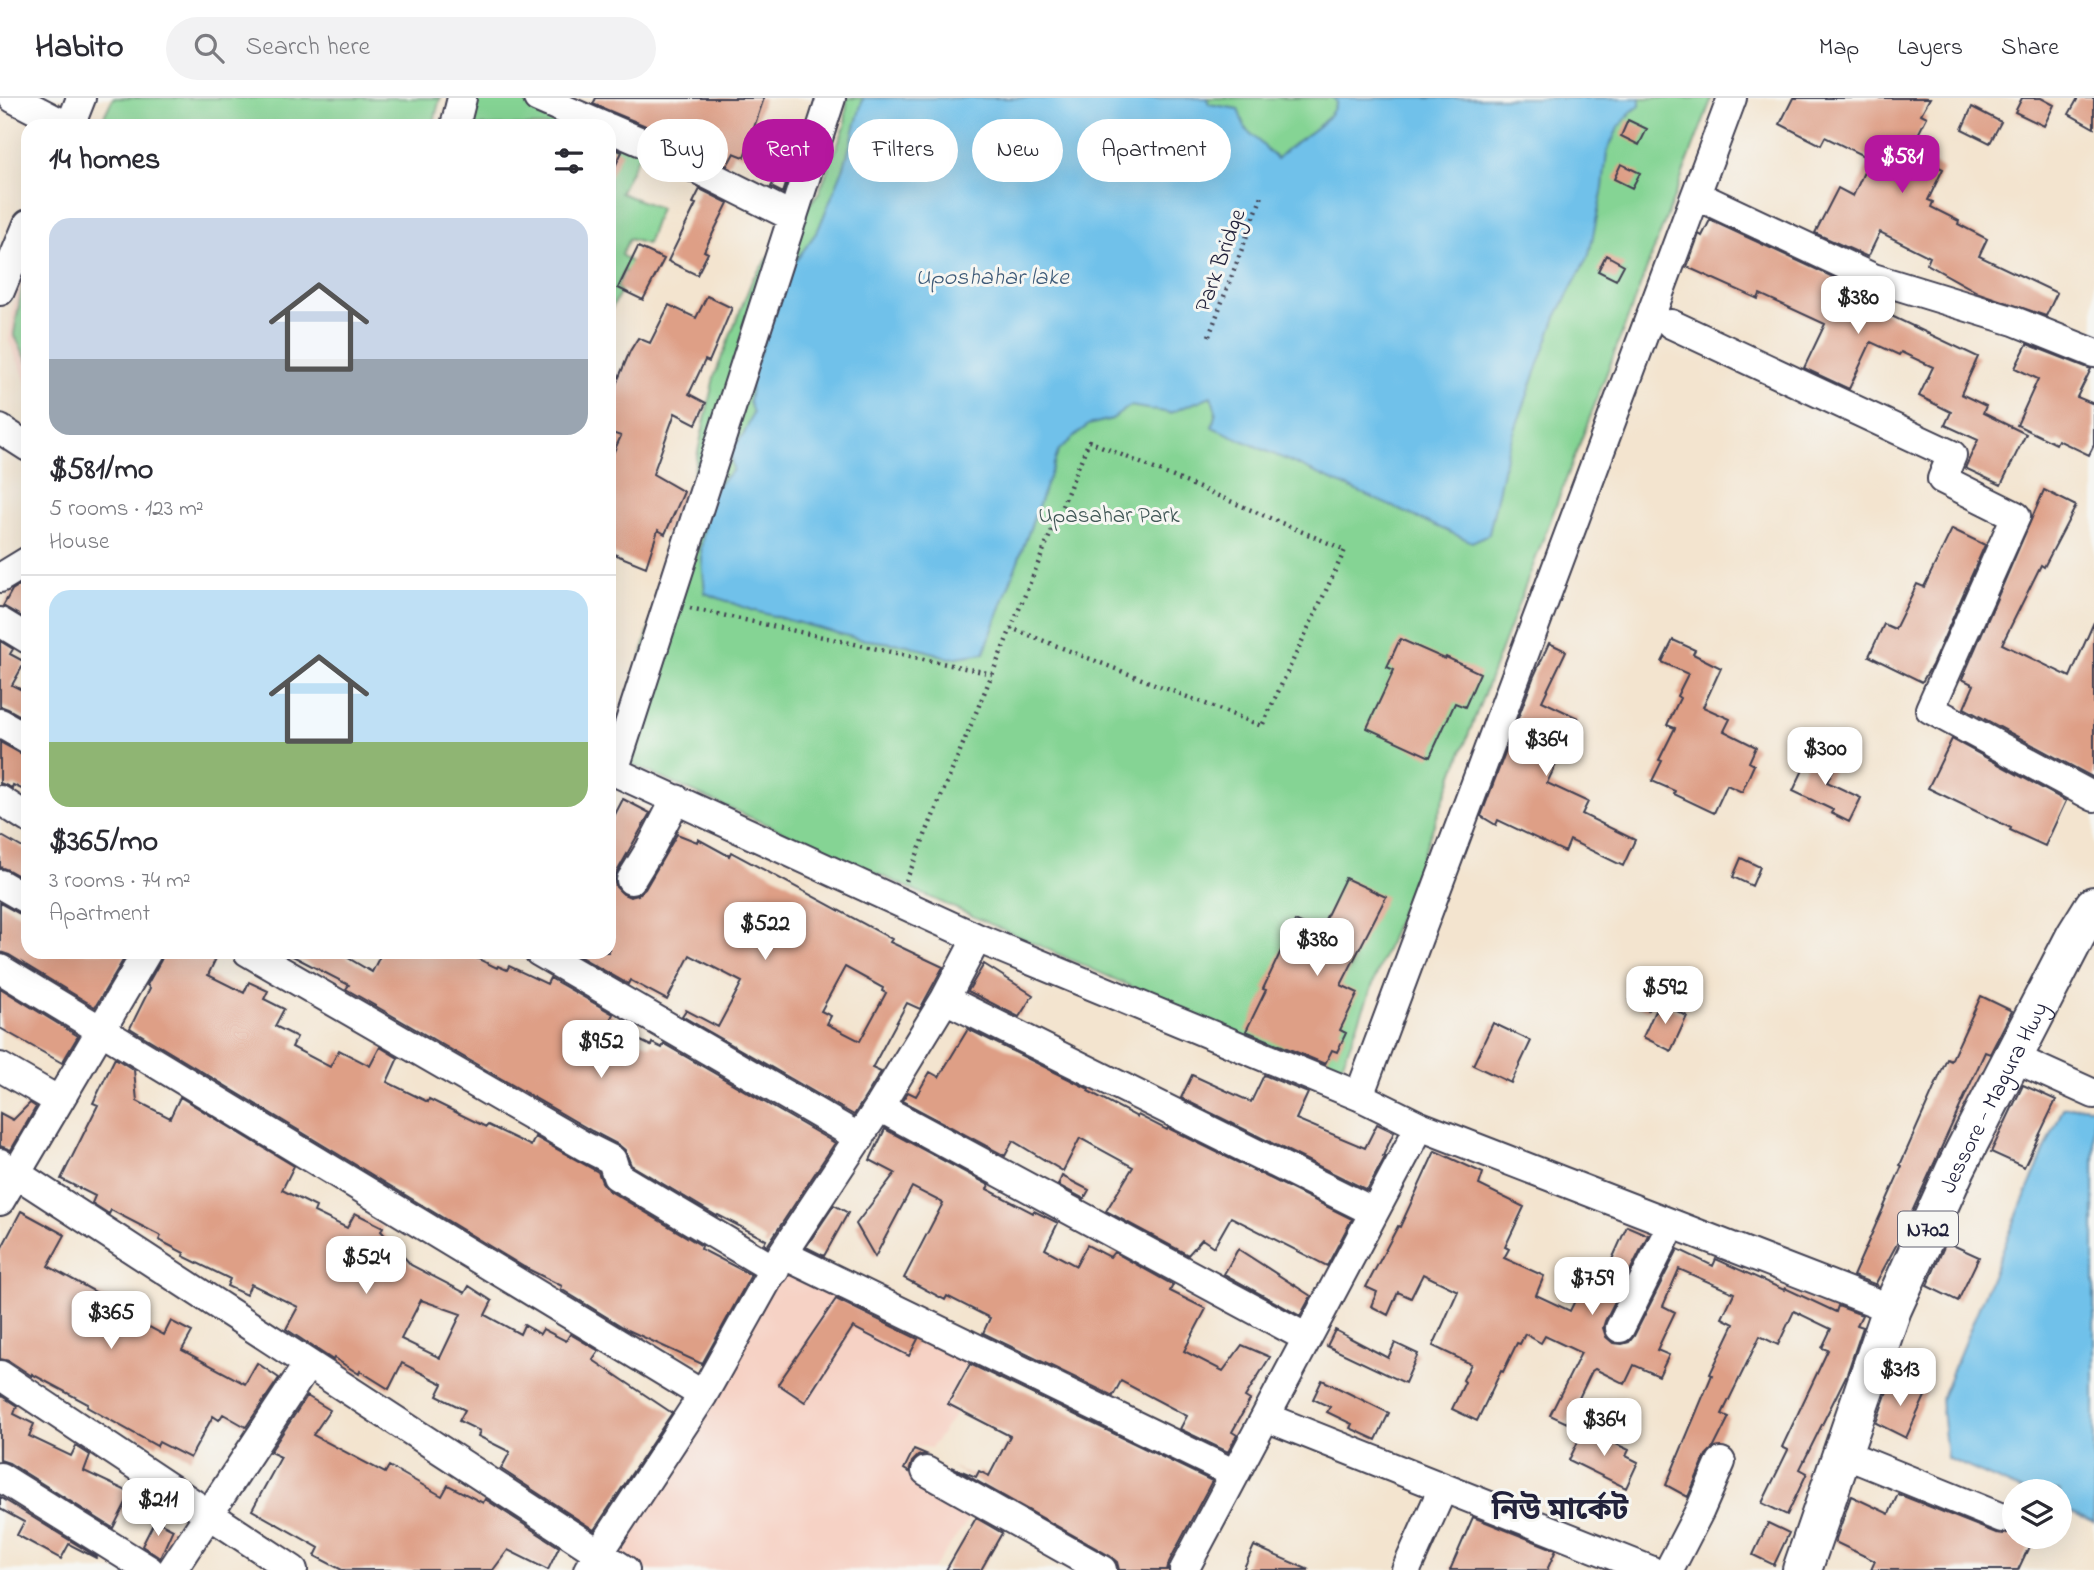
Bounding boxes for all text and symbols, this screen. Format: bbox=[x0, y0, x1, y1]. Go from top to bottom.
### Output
search box bbox=[166, 17, 656, 80]
text: Habito bbox=[35, 24, 124, 72]
icon: search bbox=[190, 29, 228, 67]
text: Search here bbox=[246, 29, 370, 67]
text: Map bbox=[1819, 31, 1859, 66]
text: Layers bbox=[1897, 31, 1963, 66]
text: Share bbox=[2001, 31, 2059, 66]
chip: Buy bbox=[637, 119, 728, 182]
chip: Rent bbox=[742, 119, 834, 182]
chip: Filters bbox=[848, 119, 958, 182]
chip: New bbox=[972, 119, 1063, 182]
chip: Apartment bbox=[1077, 119, 1231, 182]
pin: $581 bbox=[1861, 136, 1943, 195]
text: 14 homes bbox=[49, 139, 160, 183]
text: $581 bbox=[1880, 141, 1924, 174]
icon: filters bbox=[550, 142, 588, 180]
street label: Park Bridge bbox=[1187, 204, 1256, 317]
water label: Uposhahar lake bbox=[915, 261, 1070, 296]
icon: home bbox=[256, 264, 382, 390]
pin: $380 bbox=[1817, 276, 1899, 336]
text: $380 bbox=[1837, 282, 1879, 315]
text: $581/mo bbox=[49, 449, 153, 493]
text: 5 rooms · 123 m² bbox=[49, 493, 204, 526]
park label: Upasahar Park bbox=[1038, 500, 1181, 533]
text: House bbox=[49, 526, 109, 559]
icon: home bbox=[256, 636, 382, 762]
pin: $364 bbox=[1505, 718, 1587, 778]
text: $364 bbox=[1524, 724, 1568, 757]
pin: $300 bbox=[1784, 728, 1866, 787]
text: $300 bbox=[1803, 733, 1847, 766]
text: $365/mo bbox=[49, 821, 158, 865]
text: 3 rooms · 74 m² bbox=[49, 865, 191, 898]
text: Apartment bbox=[49, 898, 150, 931]
pin: $522 bbox=[724, 902, 806, 962]
text: $522 bbox=[740, 908, 790, 941]
pin: $380 bbox=[1276, 918, 1358, 978]
text: $380 bbox=[1296, 924, 1338, 957]
pin: $592 bbox=[1624, 967, 1706, 1026]
text: $592 bbox=[1642, 972, 1688, 1005]
street label: Jessore - Magura Hwy bbox=[1933, 997, 2060, 1199]
pin: $952 bbox=[560, 1020, 642, 1080]
text: $952 bbox=[578, 1026, 624, 1059]
road number: N702 bbox=[1898, 1212, 1958, 1246]
pin: $524 bbox=[325, 1236, 407, 1296]
text: $524 bbox=[342, 1242, 390, 1275]
pin: $759 bbox=[1551, 1258, 1633, 1317]
text: $759 bbox=[1570, 1263, 1614, 1296]
pin: $365 bbox=[70, 1292, 152, 1351]
text: $365 bbox=[88, 1297, 134, 1330]
pin: $313 bbox=[1859, 1348, 1941, 1408]
text: $313 bbox=[1880, 1354, 1920, 1387]
pin: $364 bbox=[1563, 1398, 1645, 1458]
text: $364 bbox=[1582, 1404, 1626, 1437]
pin: $211 bbox=[117, 1478, 199, 1538]
map controls bbox=[2002, 1479, 2072, 1549]
button: layers bbox=[2002, 1479, 2072, 1549]
text: $211 bbox=[138, 1484, 178, 1517]
district label: নিউ মার্কেট bbox=[1491, 1490, 1630, 1534]

